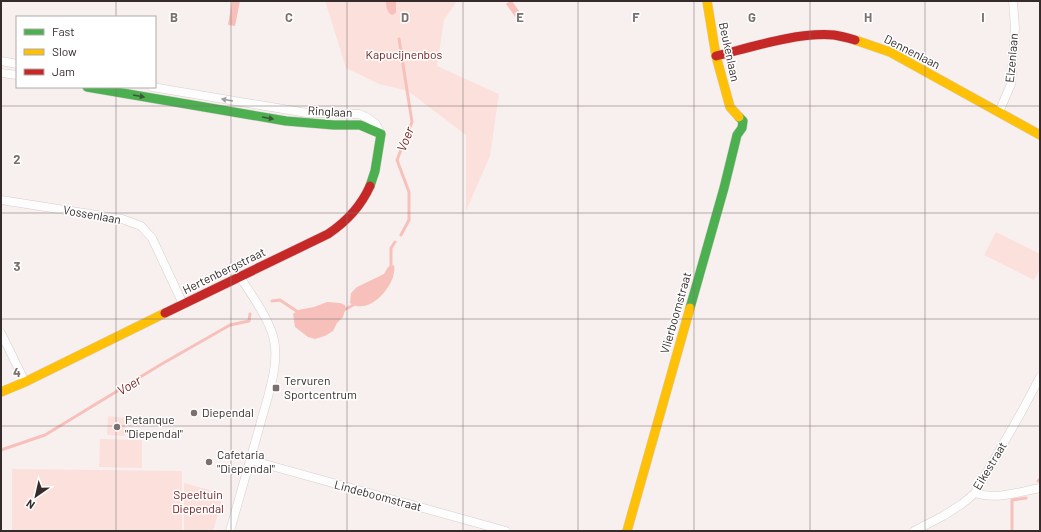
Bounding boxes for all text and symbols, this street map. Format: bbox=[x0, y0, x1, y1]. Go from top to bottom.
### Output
text: B bbox=[170, 9, 178, 25]
text: C bbox=[285, 9, 293, 25]
text: D bbox=[401, 9, 409, 25]
text: E bbox=[516, 9, 524, 25]
text: F bbox=[632, 9, 640, 25]
text: G bbox=[748, 9, 756, 25]
text: H bbox=[864, 9, 872, 25]
text: I bbox=[981, 9, 985, 25]
legend bbox=[16, 16, 156, 88]
street label: Beukenlaan bbox=[717, 21, 743, 83]
text: Fast bbox=[52, 24, 75, 38]
street label: Dennenlaan bbox=[882, 31, 943, 71]
street label: Elzenlaan bbox=[1002, 33, 1020, 83]
text: Slow bbox=[52, 44, 77, 58]
park label: Kapucijnenbos bbox=[366, 47, 443, 61]
text: Jam bbox=[52, 64, 75, 78]
one-way arrow bbox=[133, 93, 145, 99]
one-way arrow bbox=[221, 96, 233, 102]
street label: Ringlaan bbox=[307, 103, 353, 119]
one-way arrow bbox=[261, 115, 274, 121]
water label: Voer bbox=[393, 124, 417, 154]
text: 2 bbox=[13, 151, 21, 167]
street label: Vossenlaan bbox=[62, 202, 122, 226]
street label: Hertenbergstraat bbox=[180, 244, 267, 296]
text: 3 bbox=[13, 258, 21, 274]
street label: Vlierboomstraat bbox=[657, 270, 693, 355]
text: 4 bbox=[13, 364, 21, 380]
water label: Voer bbox=[114, 372, 144, 398]
place label: Tervuren Sportcentrum bbox=[284, 373, 357, 401]
marker: Tervuren Sportcentrum bbox=[271, 383, 281, 393]
place label: Diependal bbox=[202, 405, 254, 419]
marker: Diependal bbox=[189, 408, 199, 418]
place label: Petanque "Diependal" bbox=[125, 412, 183, 440]
marker: Petanque "Diependal" bbox=[112, 422, 122, 432]
street label: Eikestraat bbox=[969, 439, 1009, 492]
place label: Cafetaria "Diependal" bbox=[217, 447, 275, 475]
marker: Cafetaria "Diependal" bbox=[204, 457, 214, 467]
north arrow bbox=[16, 476, 56, 516]
street label: Lindeboomstraat bbox=[333, 477, 423, 513]
park label: Speeltuin Diependal bbox=[172, 487, 224, 515]
text: N bbox=[23, 497, 37, 512]

